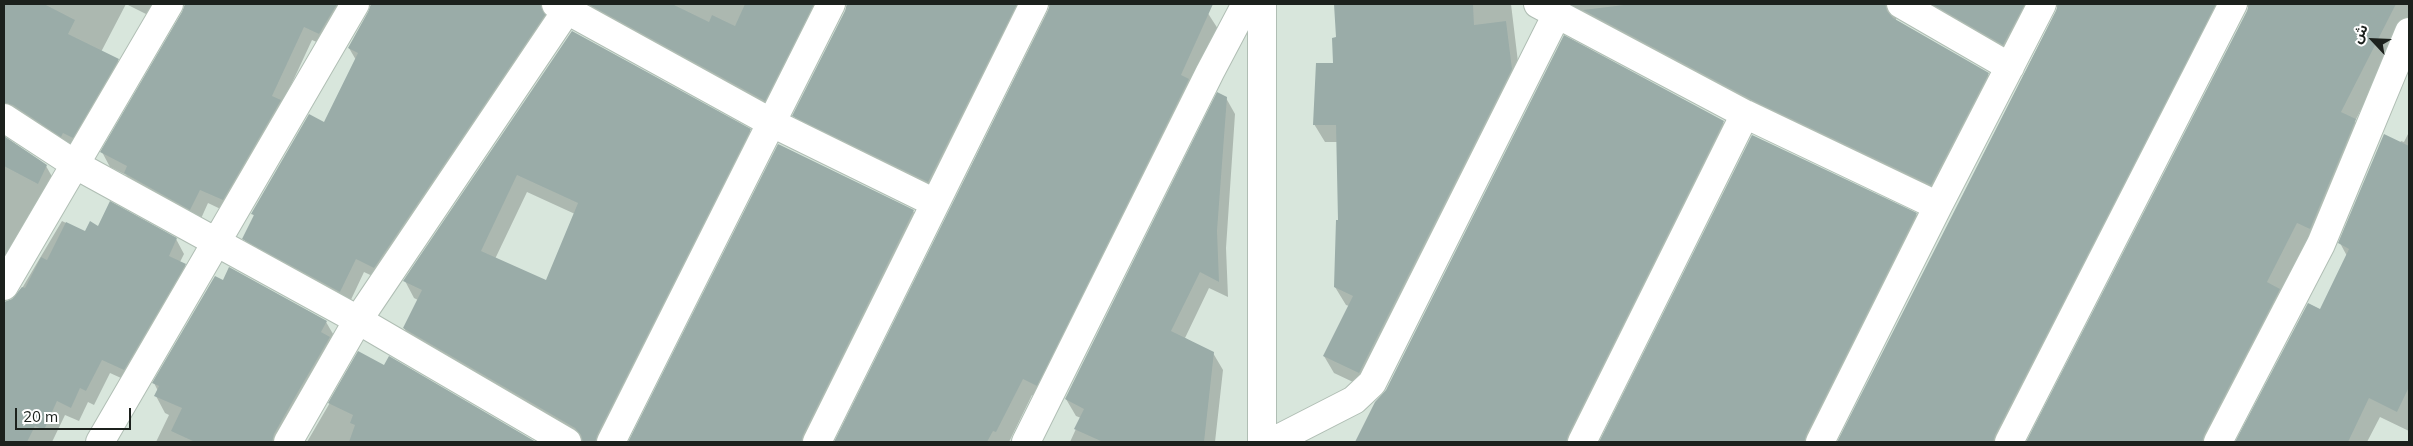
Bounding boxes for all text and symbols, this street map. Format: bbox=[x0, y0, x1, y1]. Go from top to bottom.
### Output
north arrow bbox=[2348, 15, 2398, 65]
text: ش bbox=[2347, 21, 2372, 46]
scale bar bbox=[18, 398, 134, 430]
text: 20 m bbox=[23, 407, 58, 426]

